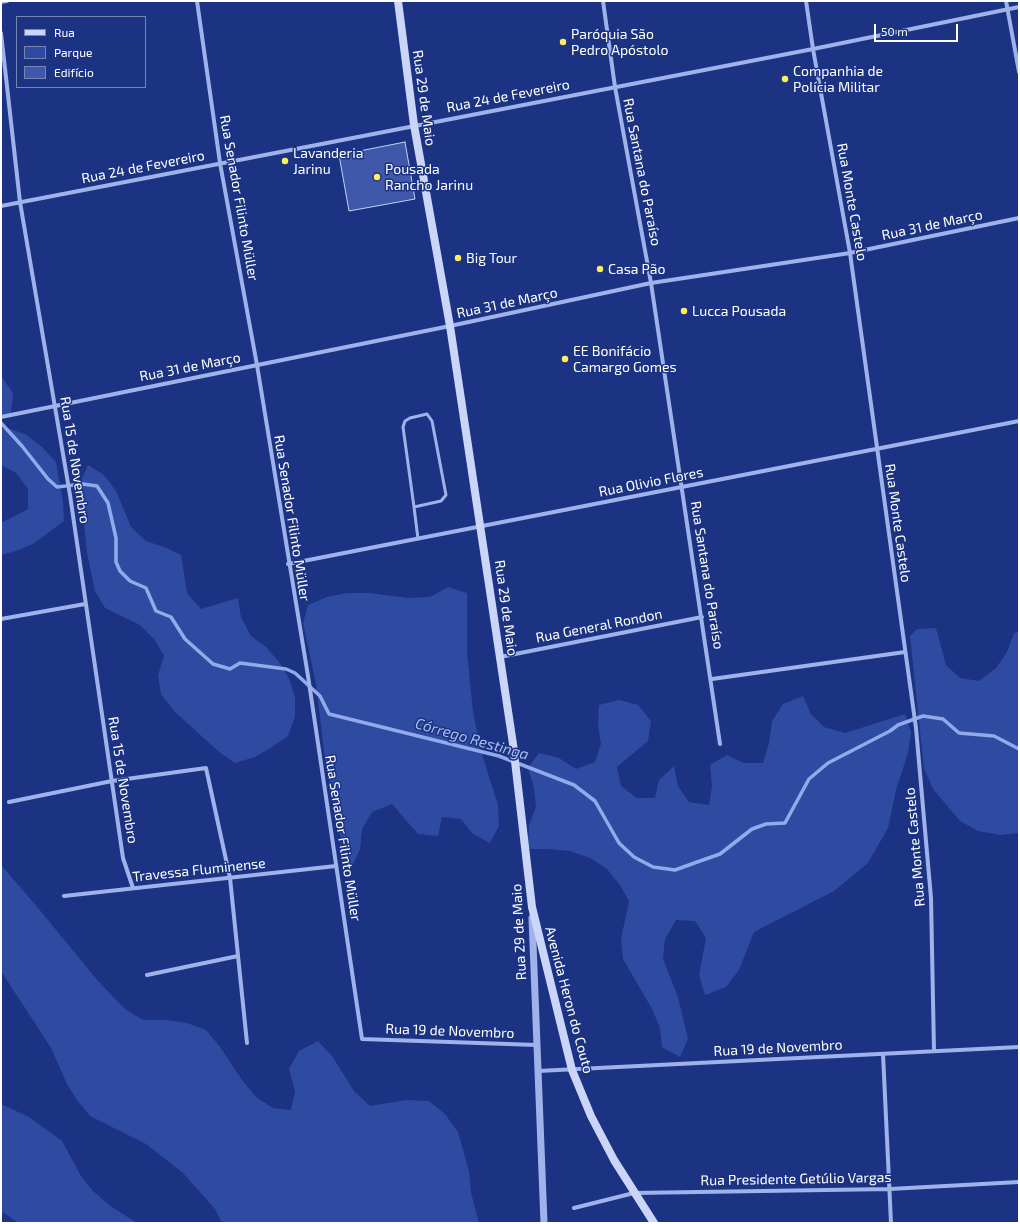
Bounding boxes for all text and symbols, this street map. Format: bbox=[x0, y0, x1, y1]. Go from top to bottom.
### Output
legend bbox=[16, 16, 146, 88]
scale bar bbox=[876, 16, 960, 42]
text: 50 m bbox=[881, 24, 908, 38]
text: Rua bbox=[54, 25, 75, 39]
place label: Paróquia São Pedro Apóstolo bbox=[571, 26, 669, 58]
marker: Paróquia São Pedro Apóstolo bbox=[558, 37, 568, 47]
text: Parque bbox=[54, 45, 92, 59]
street label: Rua 29 de Maio bbox=[409, 49, 439, 147]
place label: Companhia de Polícia Militar bbox=[793, 63, 883, 96]
text: Edifício bbox=[54, 65, 94, 79]
marker: Companhia de Polícia Militar bbox=[780, 74, 790, 84]
street label: Rua 24 de Fevereiro bbox=[445, 76, 571, 116]
street label: Rua Santana do Paraíso bbox=[619, 97, 665, 247]
street label: Rua Senador Filinto Müller bbox=[216, 114, 262, 282]
street label: Rua Monte Castelo bbox=[833, 142, 871, 262]
place label: Lavanderia Jarinu bbox=[293, 145, 363, 178]
street label: Rua 24 de Fevereiro bbox=[80, 147, 206, 187]
marker: Lavanderia Jarinu bbox=[280, 156, 290, 166]
place label: Pousada Rancho Jarinu bbox=[385, 161, 473, 194]
marker: Pousada Rancho Jarinu bbox=[372, 172, 382, 182]
street label: Rua 31 de Março bbox=[880, 206, 984, 244]
place label: Big Tour bbox=[466, 250, 517, 266]
marker: Big Tour bbox=[453, 253, 463, 263]
place label: Casa Pão bbox=[608, 261, 665, 277]
marker: Casa Pão bbox=[595, 264, 605, 274]
street label: Rua 31 de Março bbox=[455, 284, 559, 322]
place label: Lucca Pousada bbox=[692, 303, 786, 319]
marker: Lucca Pousada bbox=[679, 306, 689, 316]
place label: EE Bonifácio Camargo Gomes bbox=[573, 343, 677, 376]
street label: Rua 31 de Março bbox=[138, 349, 242, 385]
marker: EE Bonifácio Camargo Gomes bbox=[560, 354, 570, 364]
street label: Rua 15 de Novembro bbox=[57, 395, 93, 525]
street label: Rua Senador Filinto Müller bbox=[271, 434, 313, 602]
street label: Rua Monte Castelo bbox=[881, 463, 915, 583]
street label: Rua Olivio Flores bbox=[597, 464, 705, 500]
street label: Rua Santana do Paraíso bbox=[687, 500, 727, 650]
street label: Rua 29 de Maio bbox=[491, 559, 521, 657]
street label: Rua General Rondon bbox=[534, 605, 664, 647]
water label: Córrego Restinga bbox=[413, 714, 531, 764]
street label: Rua 15 de Novembro bbox=[105, 715, 141, 845]
street label: Rua Senador Filinto Müller bbox=[322, 754, 364, 922]
street label: Rua Monte Castelo bbox=[901, 787, 929, 907]
street label: Travessa Fluminense bbox=[132, 855, 266, 885]
street label: Rua 29 de Maio bbox=[508, 883, 530, 981]
street label: Avenida Heron do Couto bbox=[541, 925, 597, 1075]
street label: Rua 19 de Novembro bbox=[385, 1020, 515, 1042]
street label: Rua 19 de Novembro bbox=[713, 1036, 843, 1060]
street label: Rua Presidente Getúlio Vargas bbox=[700, 1169, 892, 1189]

